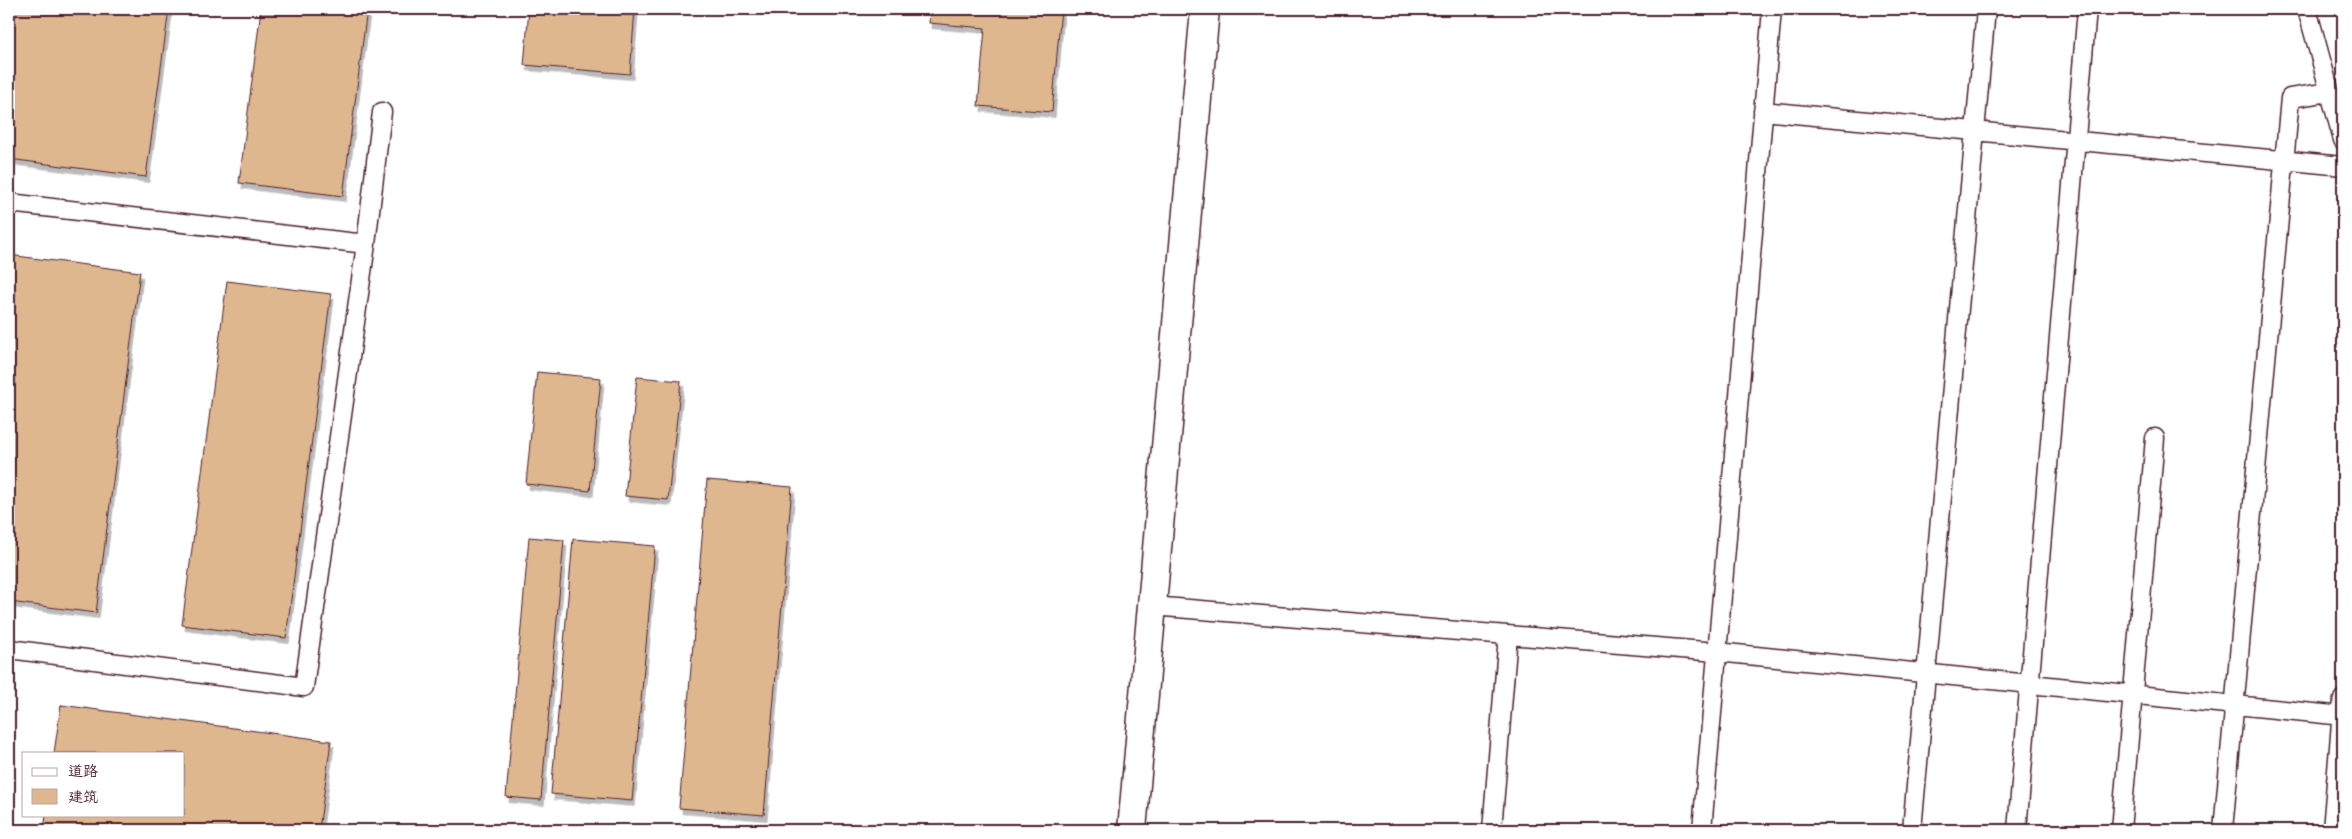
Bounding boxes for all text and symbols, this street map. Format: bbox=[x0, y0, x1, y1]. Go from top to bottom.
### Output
legend bbox=[22, 752, 185, 816]
text: 道路 bbox=[68, 762, 98, 780]
text: 建筑 bbox=[68, 788, 98, 806]

